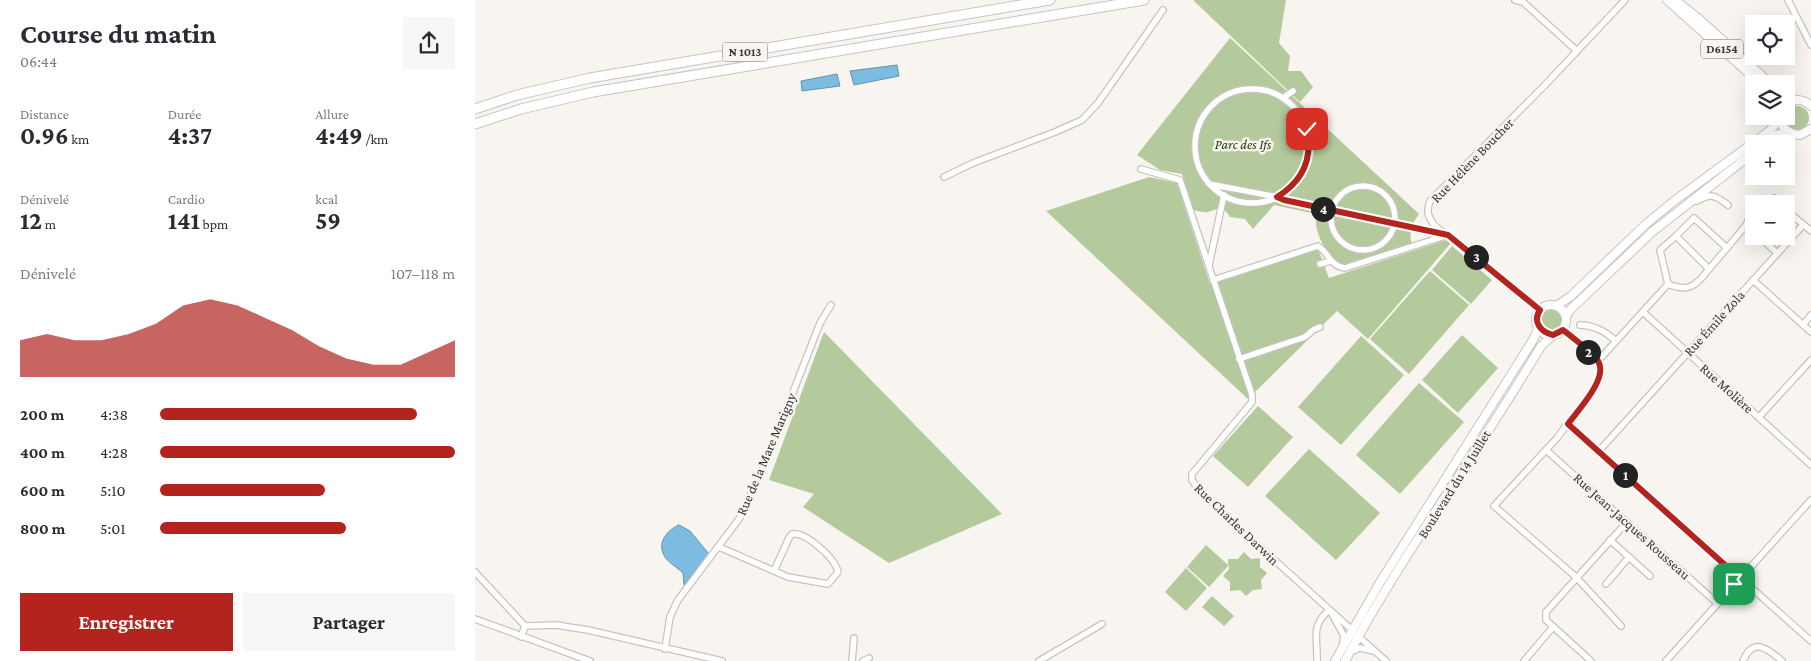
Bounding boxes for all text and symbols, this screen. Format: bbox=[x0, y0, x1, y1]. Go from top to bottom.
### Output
map controls bbox=[1745, 15, 1795, 245]
button: locate bbox=[1745, 15, 1795, 65]
button: share bbox=[403, 17, 455, 69]
text: Course du matin bbox=[20, 18, 216, 49]
road number: D6154 bbox=[1701, 40, 1743, 59]
road number: N 1013 bbox=[723, 42, 767, 62]
text: 06:44 bbox=[20, 53, 57, 70]
button: layers bbox=[1745, 75, 1795, 125]
text: Distance bbox=[20, 106, 69, 122]
text: Durée bbox=[168, 106, 201, 122]
text: Allure bbox=[315, 106, 349, 122]
pin bbox=[1286, 108, 1328, 150]
street label: Rue Hélène Boucher bbox=[1427, 114, 1517, 206]
icon: check bbox=[1293, 115, 1321, 143]
text: 0.96 bbox=[20, 122, 69, 149]
text: 4:37 bbox=[168, 122, 212, 149]
text: 4:49 bbox=[315, 122, 363, 149]
text: km bbox=[69, 131, 89, 147]
text: /km bbox=[363, 131, 388, 147]
button: + bbox=[1745, 135, 1795, 185]
park label: Parc des Ifs bbox=[1215, 136, 1272, 152]
text: Dénivelé bbox=[20, 191, 69, 207]
text: Cardio bbox=[168, 191, 205, 207]
text: kcal bbox=[315, 191, 338, 207]
button: − bbox=[1745, 195, 1795, 245]
pin: 4 bbox=[1311, 196, 1335, 222]
text: 4 bbox=[1320, 201, 1327, 217]
text: 12 bbox=[20, 207, 42, 234]
text: 141 bbox=[168, 207, 200, 234]
text: 59 bbox=[315, 207, 341, 234]
text: m bbox=[42, 216, 56, 232]
text: bpm bbox=[200, 216, 228, 232]
pin: 3 bbox=[1463, 244, 1489, 270]
text: 3 bbox=[1473, 249, 1480, 265]
text: Dénivelé bbox=[20, 265, 76, 282]
text: 107–118 m bbox=[391, 265, 455, 282]
street label: Rue Émile Zola bbox=[1680, 286, 1748, 359]
pin: 2 bbox=[1575, 340, 1601, 364]
text: 2 bbox=[1585, 344, 1592, 360]
street label: Rue Molière bbox=[1697, 360, 1757, 416]
street label: Rue de la Mare Marigny bbox=[733, 390, 799, 518]
text: 200 m bbox=[20, 406, 64, 423]
text: 4:38 bbox=[100, 406, 128, 423]
street label: Boulevard du 14 Juillet bbox=[1414, 427, 1494, 541]
text: 400 m bbox=[20, 444, 65, 461]
text: 4:28 bbox=[100, 444, 128, 461]
pin: 1 bbox=[1613, 462, 1637, 488]
text: 1 bbox=[1623, 467, 1628, 483]
street label: Rue Jean-Jacques Rousseau bbox=[1570, 469, 1694, 583]
street label: Rue Charles Darwin bbox=[1191, 480, 1283, 569]
text: 600 m bbox=[20, 482, 65, 499]
text: 5:10 bbox=[100, 482, 126, 499]
text: 800 m bbox=[20, 520, 65, 537]
text: 5:01 bbox=[100, 520, 126, 537]
pin bbox=[1713, 563, 1755, 605]
icon: arrive bbox=[1720, 570, 1748, 598]
button: Enregistrer bbox=[20, 593, 233, 651]
button: Partager bbox=[243, 593, 455, 651]

